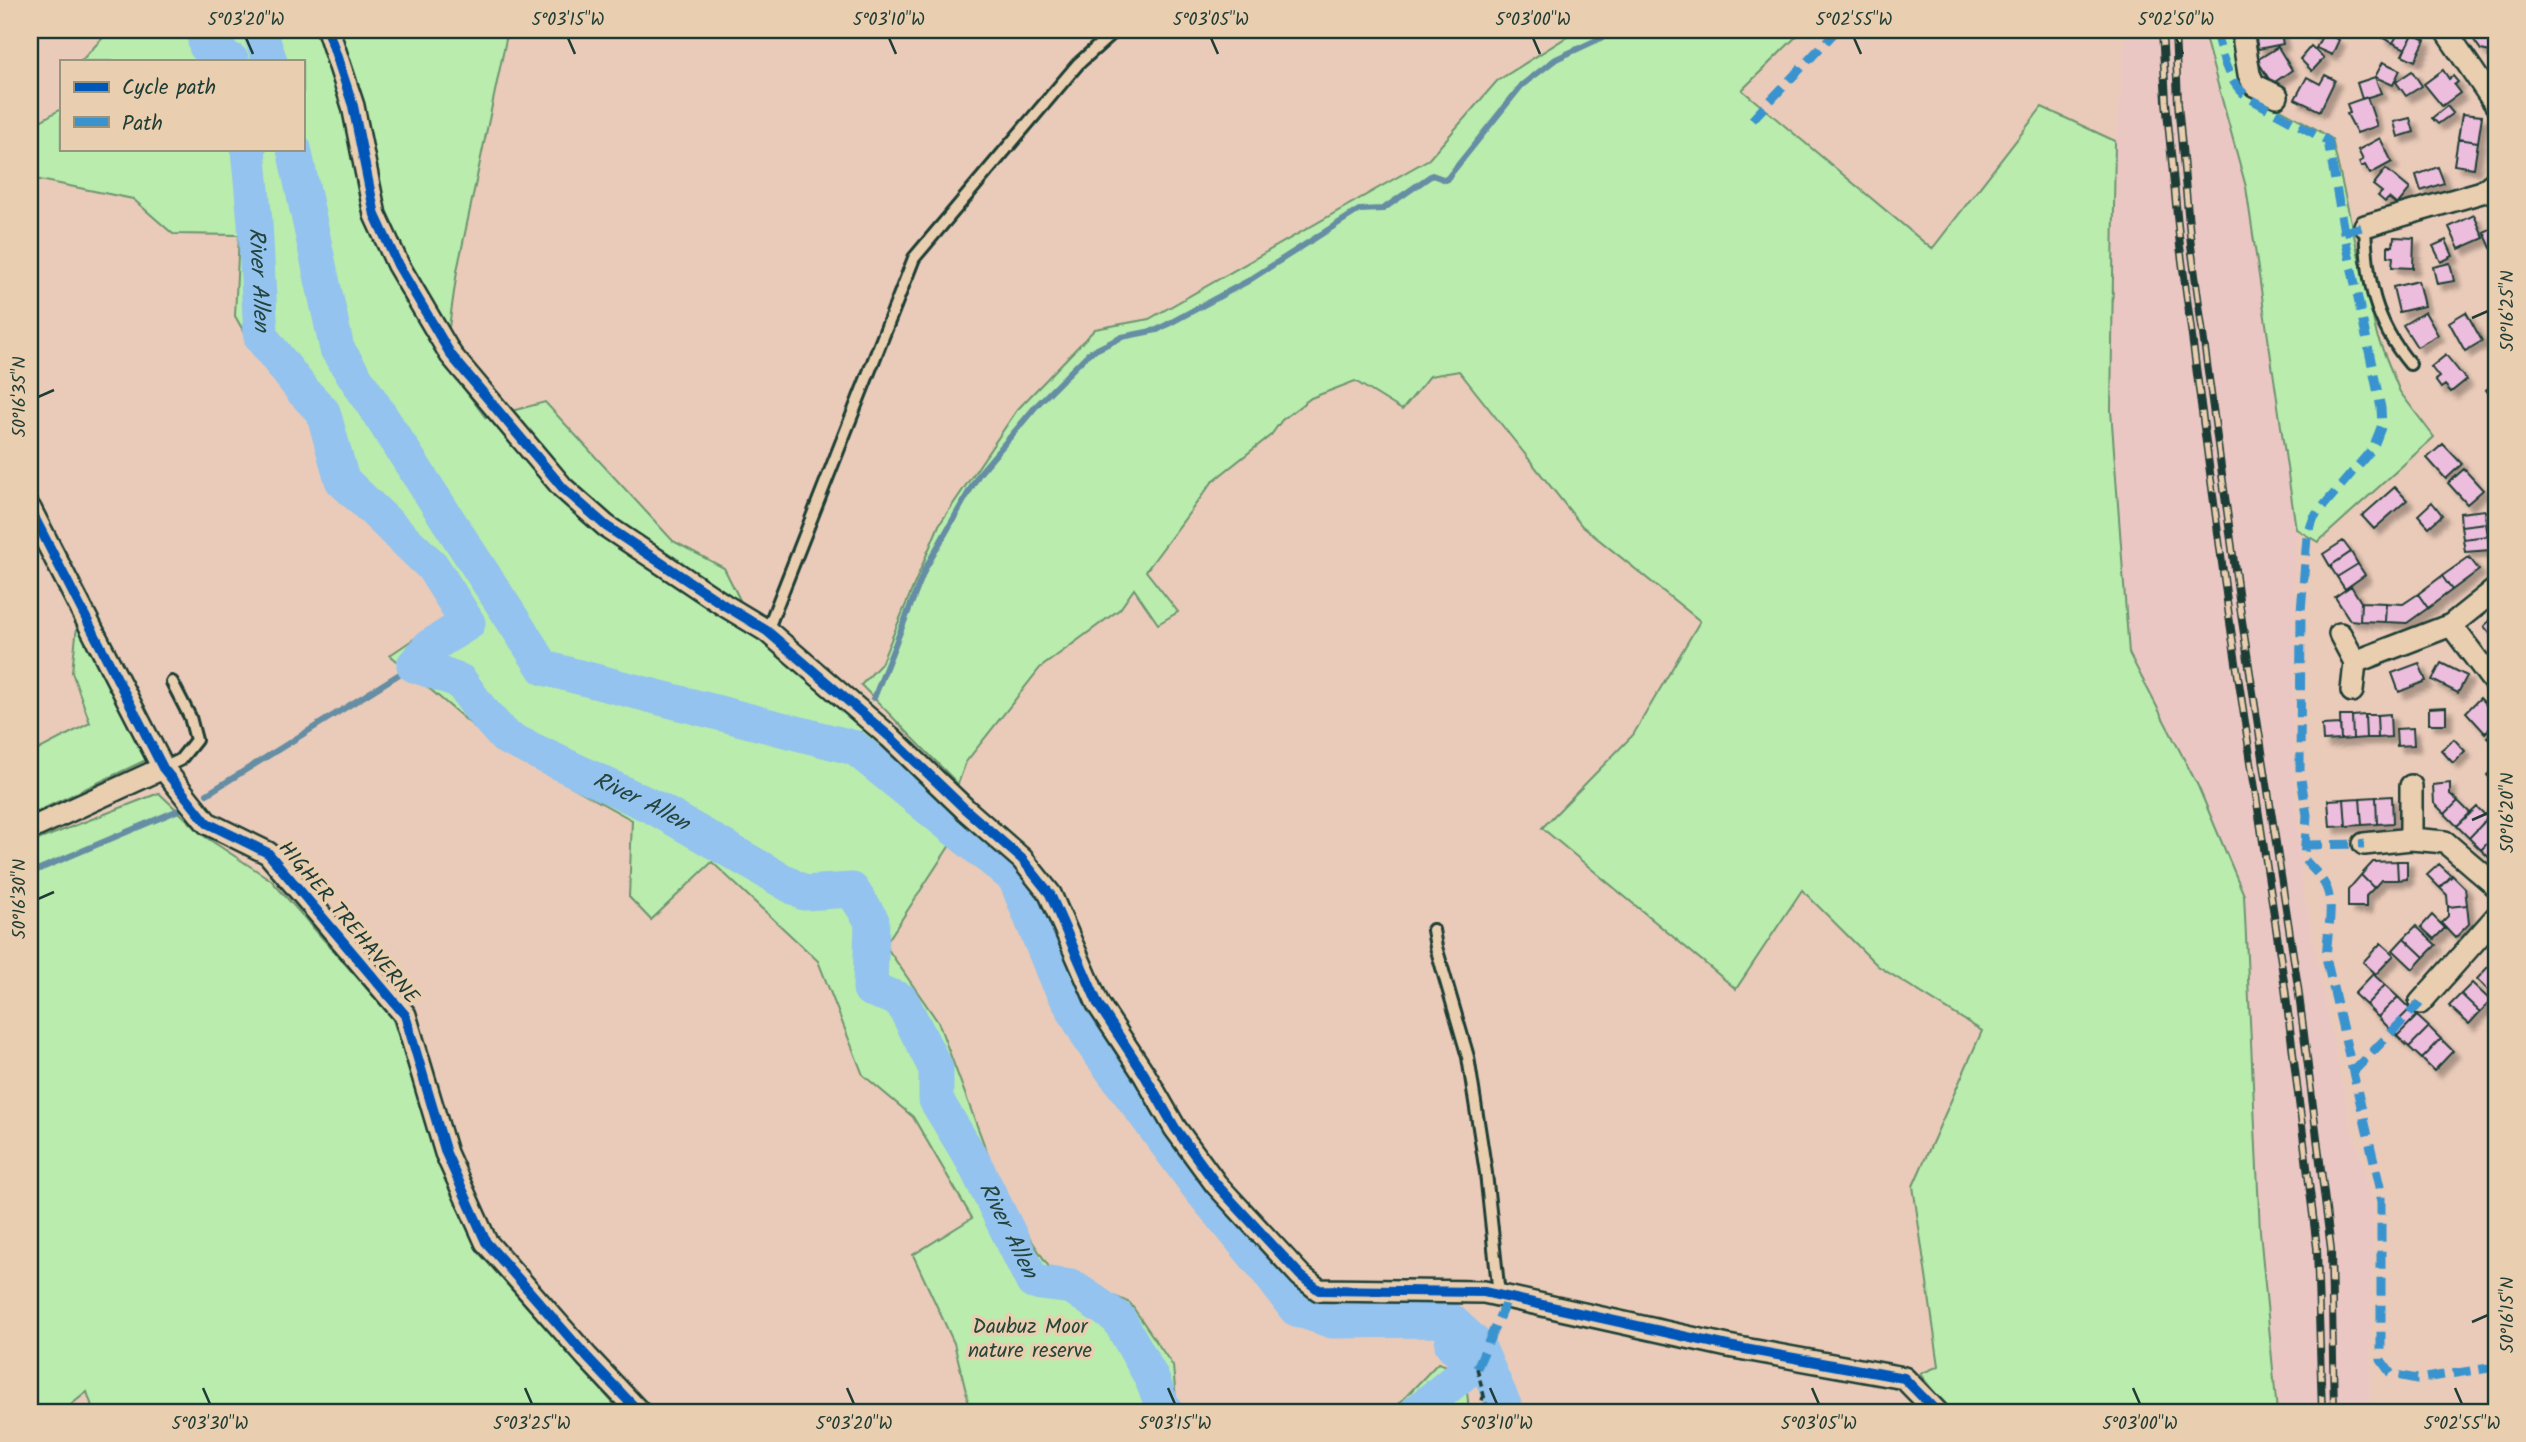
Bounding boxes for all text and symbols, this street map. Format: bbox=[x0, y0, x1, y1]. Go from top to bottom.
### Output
text: 5°03'20"W bbox=[207, 6, 285, 35]
text: 5°03'15"W bbox=[531, 6, 605, 35]
text: 5°03'10"W bbox=[853, 6, 925, 35]
text: 5°03'05"W bbox=[1173, 6, 1249, 35]
text: 5°03'00"W bbox=[1495, 6, 1571, 35]
text: 5°02'55"W bbox=[1815, 6, 1893, 35]
text: 5°02'50"W bbox=[2138, 6, 2214, 35]
legend bbox=[60, 60, 304, 150]
text: Cycle path bbox=[122, 72, 216, 105]
text: Path bbox=[122, 108, 163, 141]
water label: River Allen bbox=[237, 227, 279, 334]
text: 50°16'25"N bbox=[2494, 270, 2523, 352]
text: 50°16'35"N bbox=[6, 356, 35, 438]
water label: River Allen bbox=[587, 763, 697, 843]
text: 50°16'20"N bbox=[2494, 773, 2523, 853]
street label: HIGHER TREHAVERNE bbox=[269, 834, 427, 1013]
text: 50°16'30"N bbox=[6, 859, 35, 939]
water label: River Allen bbox=[968, 1176, 1047, 1287]
text: 50°16'15"N bbox=[2494, 1277, 2523, 1353]
park label: Daubuz Moor nature reserve bbox=[968, 1311, 1093, 1368]
text: 5°03'30"W bbox=[172, 1410, 248, 1439]
text: 5°03'25"W bbox=[493, 1410, 571, 1439]
text: 5°03'20"W bbox=[815, 1410, 893, 1439]
text: 5°03'15"W bbox=[1138, 1410, 1212, 1439]
text: 5°03'10"W bbox=[1461, 1410, 1533, 1439]
text: 5°03'05"W bbox=[1781, 1410, 1857, 1439]
text: 5°03'00"W bbox=[2102, 1410, 2178, 1439]
text: 5°02'55"W bbox=[2423, 1410, 2501, 1439]

